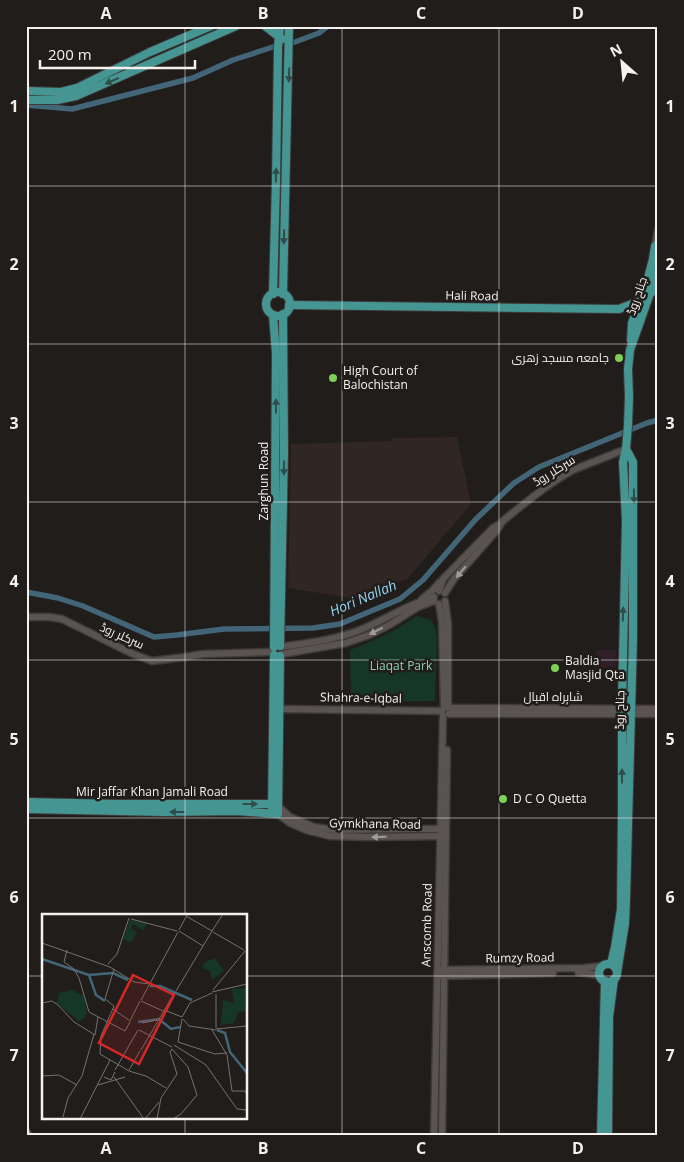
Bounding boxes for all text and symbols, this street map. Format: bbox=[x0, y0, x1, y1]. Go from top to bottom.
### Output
text: A bbox=[100, 2, 112, 24]
text: B bbox=[258, 2, 268, 24]
text: C bbox=[416, 2, 426, 24]
text: D bbox=[572, 2, 584, 24]
scale bar bbox=[40, 38, 195, 70]
north arrow bbox=[596, 38, 646, 88]
text: N bbox=[606, 39, 625, 61]
text: 200 m bbox=[48, 44, 92, 64]
one-way arrow bbox=[284, 67, 292, 83]
one-way arrow bbox=[105, 77, 119, 85]
text: 1 bbox=[9, 95, 19, 117]
text: 1 bbox=[665, 95, 675, 117]
one-way arrow bbox=[272, 167, 280, 183]
one-way arrow bbox=[280, 230, 288, 246]
text: 2 bbox=[9, 253, 19, 275]
text: 2 bbox=[665, 253, 675, 275]
street label: جناح روڈ bbox=[622, 274, 651, 317]
street label: Hali Road bbox=[445, 287, 499, 304]
place label: جامعہ مسجد زھری bbox=[512, 349, 609, 366]
marker: جامعہ مسجد زھری bbox=[613, 352, 625, 364]
place label: High Court of Balochistan bbox=[343, 362, 419, 393]
marker: High Court of Balochistan bbox=[327, 372, 339, 384]
one-way arrow bbox=[272, 397, 280, 413]
text: 3 bbox=[9, 412, 19, 434]
text: 3 bbox=[665, 412, 675, 434]
street label: Zarghun Road bbox=[255, 442, 272, 520]
street label: سرکلر روڈ bbox=[529, 451, 578, 490]
one-way arrow bbox=[280, 460, 288, 476]
one-way arrow bbox=[630, 488, 638, 504]
one-way arrow bbox=[455, 565, 466, 578]
text: 4 bbox=[9, 570, 19, 592]
text: 4 bbox=[665, 570, 675, 592]
water label: Hori Nallah bbox=[326, 575, 399, 620]
one-way arrow bbox=[619, 606, 627, 622]
street label: سرکلر روڈ bbox=[97, 618, 147, 653]
one-way arrow bbox=[369, 627, 383, 635]
place label: Baldia Masjid Qta bbox=[565, 652, 625, 683]
park label: Liaqat Park bbox=[370, 657, 433, 674]
marker: Baldia Masjid Qta bbox=[549, 662, 561, 674]
street label: Shahra-e-Iqbal bbox=[320, 688, 402, 707]
street label: شاہراہ اقبال bbox=[523, 688, 583, 705]
street label: جناح روڈ bbox=[611, 690, 628, 730]
text: 5 bbox=[9, 728, 19, 750]
text: 5 bbox=[665, 728, 675, 750]
one-way arrow bbox=[618, 768, 626, 784]
street label: Mir Jaffar Khan Jamali Road bbox=[76, 783, 228, 800]
place label: D C O Quetta bbox=[513, 790, 587, 807]
marker: D C O Quetta bbox=[497, 793, 509, 805]
one-way arrow bbox=[242, 800, 258, 808]
one-way arrow bbox=[169, 808, 185, 816]
street label: Gymkhana Road bbox=[329, 814, 421, 833]
one-way arrow bbox=[371, 833, 387, 841]
street label: Anscomb Road bbox=[417, 883, 436, 967]
text: 6 bbox=[9, 886, 19, 908]
text: 6 bbox=[665, 886, 675, 908]
inset map bbox=[42, 914, 248, 1120]
street label: Rumzy Road bbox=[485, 948, 555, 967]
text: 7 bbox=[9, 1044, 19, 1066]
text: 7 bbox=[665, 1044, 675, 1066]
text: A bbox=[100, 1137, 112, 1159]
text: B bbox=[258, 1137, 268, 1159]
text: C bbox=[416, 1137, 426, 1159]
text: D bbox=[572, 1137, 584, 1159]

